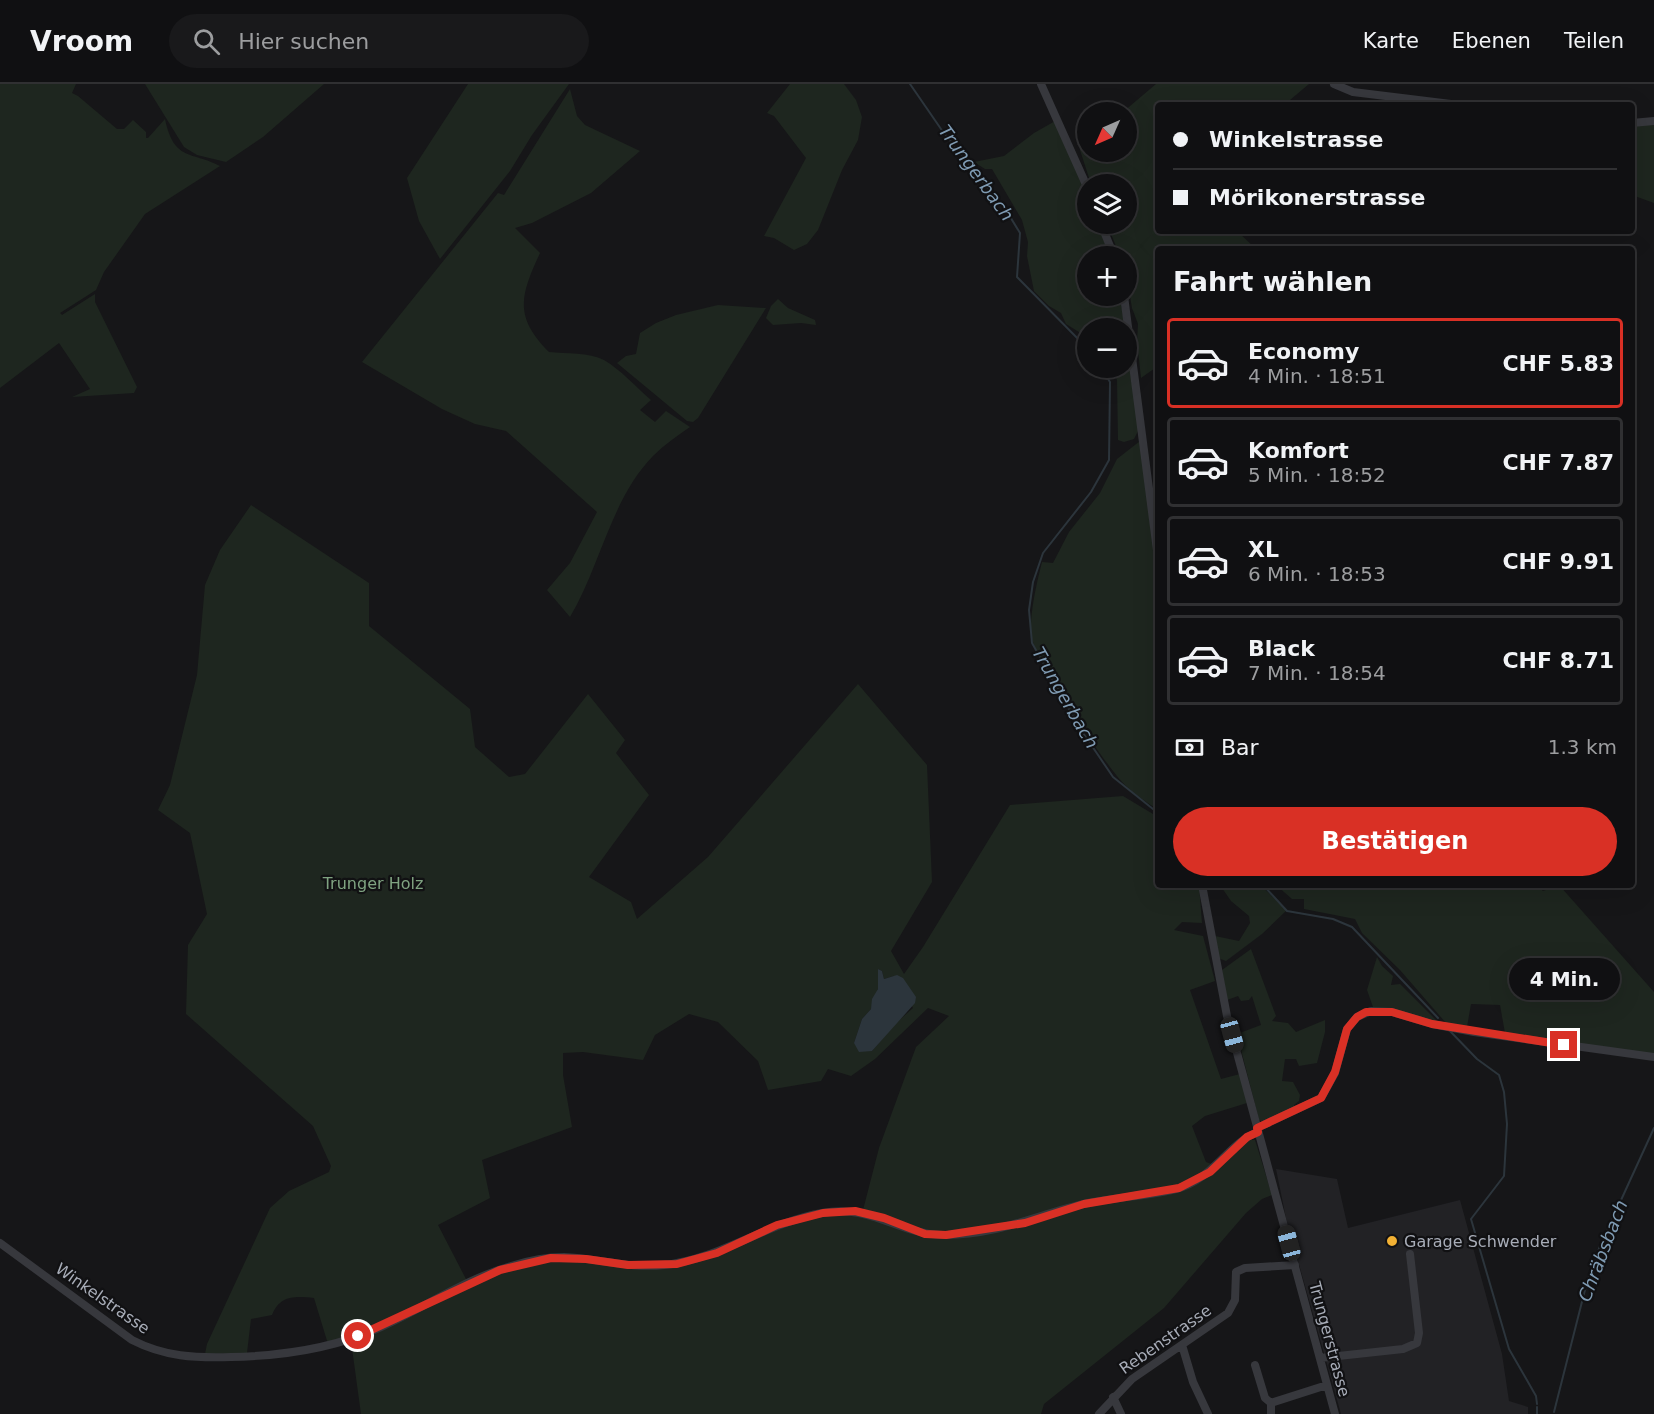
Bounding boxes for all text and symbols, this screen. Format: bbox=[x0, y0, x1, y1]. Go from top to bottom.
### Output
search box bbox=[169, 14, 589, 68]
text: Vroom bbox=[30, 25, 133, 58]
icon: search bbox=[190, 25, 223, 58]
text: Hier suchen bbox=[238, 29, 369, 54]
text: Karte bbox=[1363, 29, 1419, 53]
text: Ebenen bbox=[1452, 29, 1531, 53]
text: Teilen bbox=[1564, 29, 1624, 53]
north arrow bbox=[1077, 102, 1137, 162]
map controls bbox=[1077, 102, 1137, 378]
water label: Trungerbach bbox=[935, 121, 1018, 225]
text: Winkelstrasse bbox=[1209, 127, 1383, 152]
button: layers bbox=[1077, 174, 1137, 234]
text: Mörikonerstrasse bbox=[1209, 185, 1425, 210]
button: + bbox=[1077, 246, 1137, 306]
text: Fahrt wählen bbox=[1173, 266, 1372, 297]
button: − bbox=[1077, 318, 1137, 378]
icon: car bbox=[1176, 336, 1230, 390]
text: Economy bbox=[1248, 339, 1359, 364]
text: CHF 5.83 bbox=[1502, 351, 1614, 376]
text: 4 Min. · 18:51 bbox=[1248, 364, 1386, 388]
icon: car bbox=[1176, 435, 1230, 489]
text: Komfort bbox=[1248, 438, 1349, 463]
text: CHF 7.87 bbox=[1502, 450, 1614, 475]
text: 5 Min. · 18:52 bbox=[1248, 463, 1386, 487]
icon: car bbox=[1176, 534, 1230, 588]
text: XL bbox=[1248, 537, 1279, 562]
text: CHF 9.91 bbox=[1502, 549, 1614, 574]
text: 6 Min. · 18:53 bbox=[1248, 562, 1386, 586]
icon: car bbox=[1176, 633, 1230, 687]
text: Black bbox=[1248, 636, 1315, 661]
water label: Trungerbach bbox=[1028, 643, 1103, 752]
text: CHF 8.71 bbox=[1502, 648, 1614, 673]
text: 7 Min. · 18:54 bbox=[1248, 661, 1386, 685]
icon: cash bbox=[1173, 731, 1206, 764]
text: Bar bbox=[1221, 735, 1259, 760]
text: 1.3 km bbox=[1548, 735, 1617, 759]
button: Bestätigen bbox=[1173, 807, 1617, 876]
park label: Trunger Holz bbox=[322, 874, 423, 893]
callout: 4 Min. bbox=[1508, 958, 1620, 1000]
text: 4 Min. bbox=[1530, 967, 1599, 991]
car bbox=[1219, 1015, 1245, 1055]
route end bbox=[1550, 1031, 1577, 1058]
water label: Chräbsbach bbox=[1574, 1197, 1632, 1305]
car bbox=[1276, 1223, 1302, 1263]
place label: Garage Schwender bbox=[1404, 1232, 1557, 1251]
marker: Garage Schwender bbox=[1385, 1234, 1399, 1248]
street label: Winkelstrasse bbox=[52, 1259, 153, 1338]
street label: Trungerstrasse bbox=[1305, 1279, 1354, 1399]
street label: Rebenstrasse bbox=[1116, 1301, 1215, 1378]
route start bbox=[344, 1322, 371, 1349]

